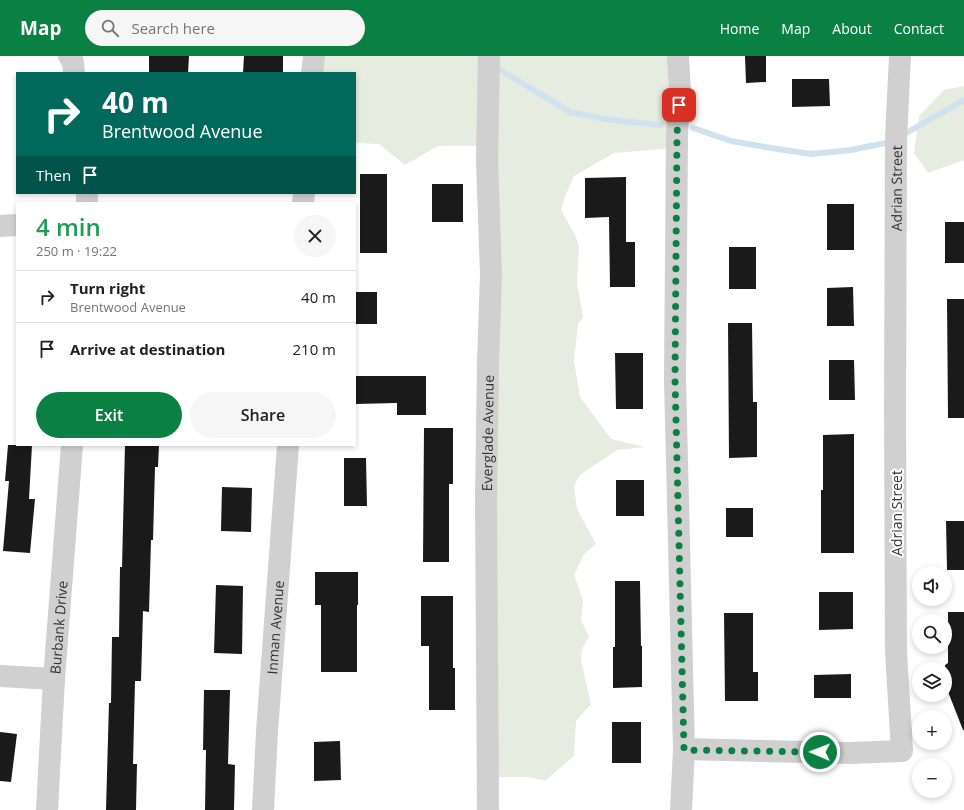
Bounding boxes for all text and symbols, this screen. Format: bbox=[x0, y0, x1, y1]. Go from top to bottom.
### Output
search box bbox=[85, 10, 365, 46]
text: Map bbox=[20, 15, 61, 41]
icon: search bbox=[99, 17, 121, 39]
text: Search here bbox=[131, 18, 215, 38]
text: Home bbox=[720, 19, 759, 38]
text: Map bbox=[781, 19, 810, 38]
text: About bbox=[832, 19, 872, 38]
text: Contact bbox=[894, 19, 944, 38]
text: 40 m bbox=[102, 83, 169, 121]
icon: right bbox=[36, 88, 88, 140]
pin bbox=[662, 88, 696, 122]
icon: arrive bbox=[668, 94, 690, 116]
text: Brentwood Avenue bbox=[102, 119, 263, 143]
street label: Adrian Street bbox=[886, 145, 905, 231]
icon: arrive bbox=[79, 164, 101, 186]
text: Then bbox=[36, 165, 71, 185]
text: 4 min bbox=[36, 210, 101, 243]
button: close bbox=[294, 215, 336, 257]
text: 250 m · 19:22 bbox=[36, 242, 117, 260]
text: Turn right bbox=[70, 278, 145, 298]
icon: right bbox=[36, 286, 58, 308]
text: 40 m bbox=[301, 287, 336, 307]
text: Brentwood Avenue bbox=[70, 298, 186, 316]
icon: arrive bbox=[36, 338, 58, 360]
text: Arrive at destination bbox=[70, 339, 225, 359]
text: 210 m bbox=[292, 339, 336, 359]
street label: Everglade Avenue bbox=[477, 375, 497, 491]
button: Exit bbox=[36, 392, 182, 438]
button: Share bbox=[190, 392, 336, 438]
street label: Adrian Street bbox=[887, 470, 906, 556]
map controls bbox=[912, 566, 952, 798]
button: sound bbox=[912, 566, 952, 606]
street label: Burbank Drive bbox=[45, 580, 71, 675]
street label: Inman Avenue bbox=[262, 580, 288, 675]
button: search bbox=[912, 614, 952, 654]
button: layers bbox=[912, 662, 952, 702]
button: + bbox=[912, 710, 952, 750]
position arrow bbox=[799, 731, 841, 773]
button: − bbox=[912, 758, 952, 798]

